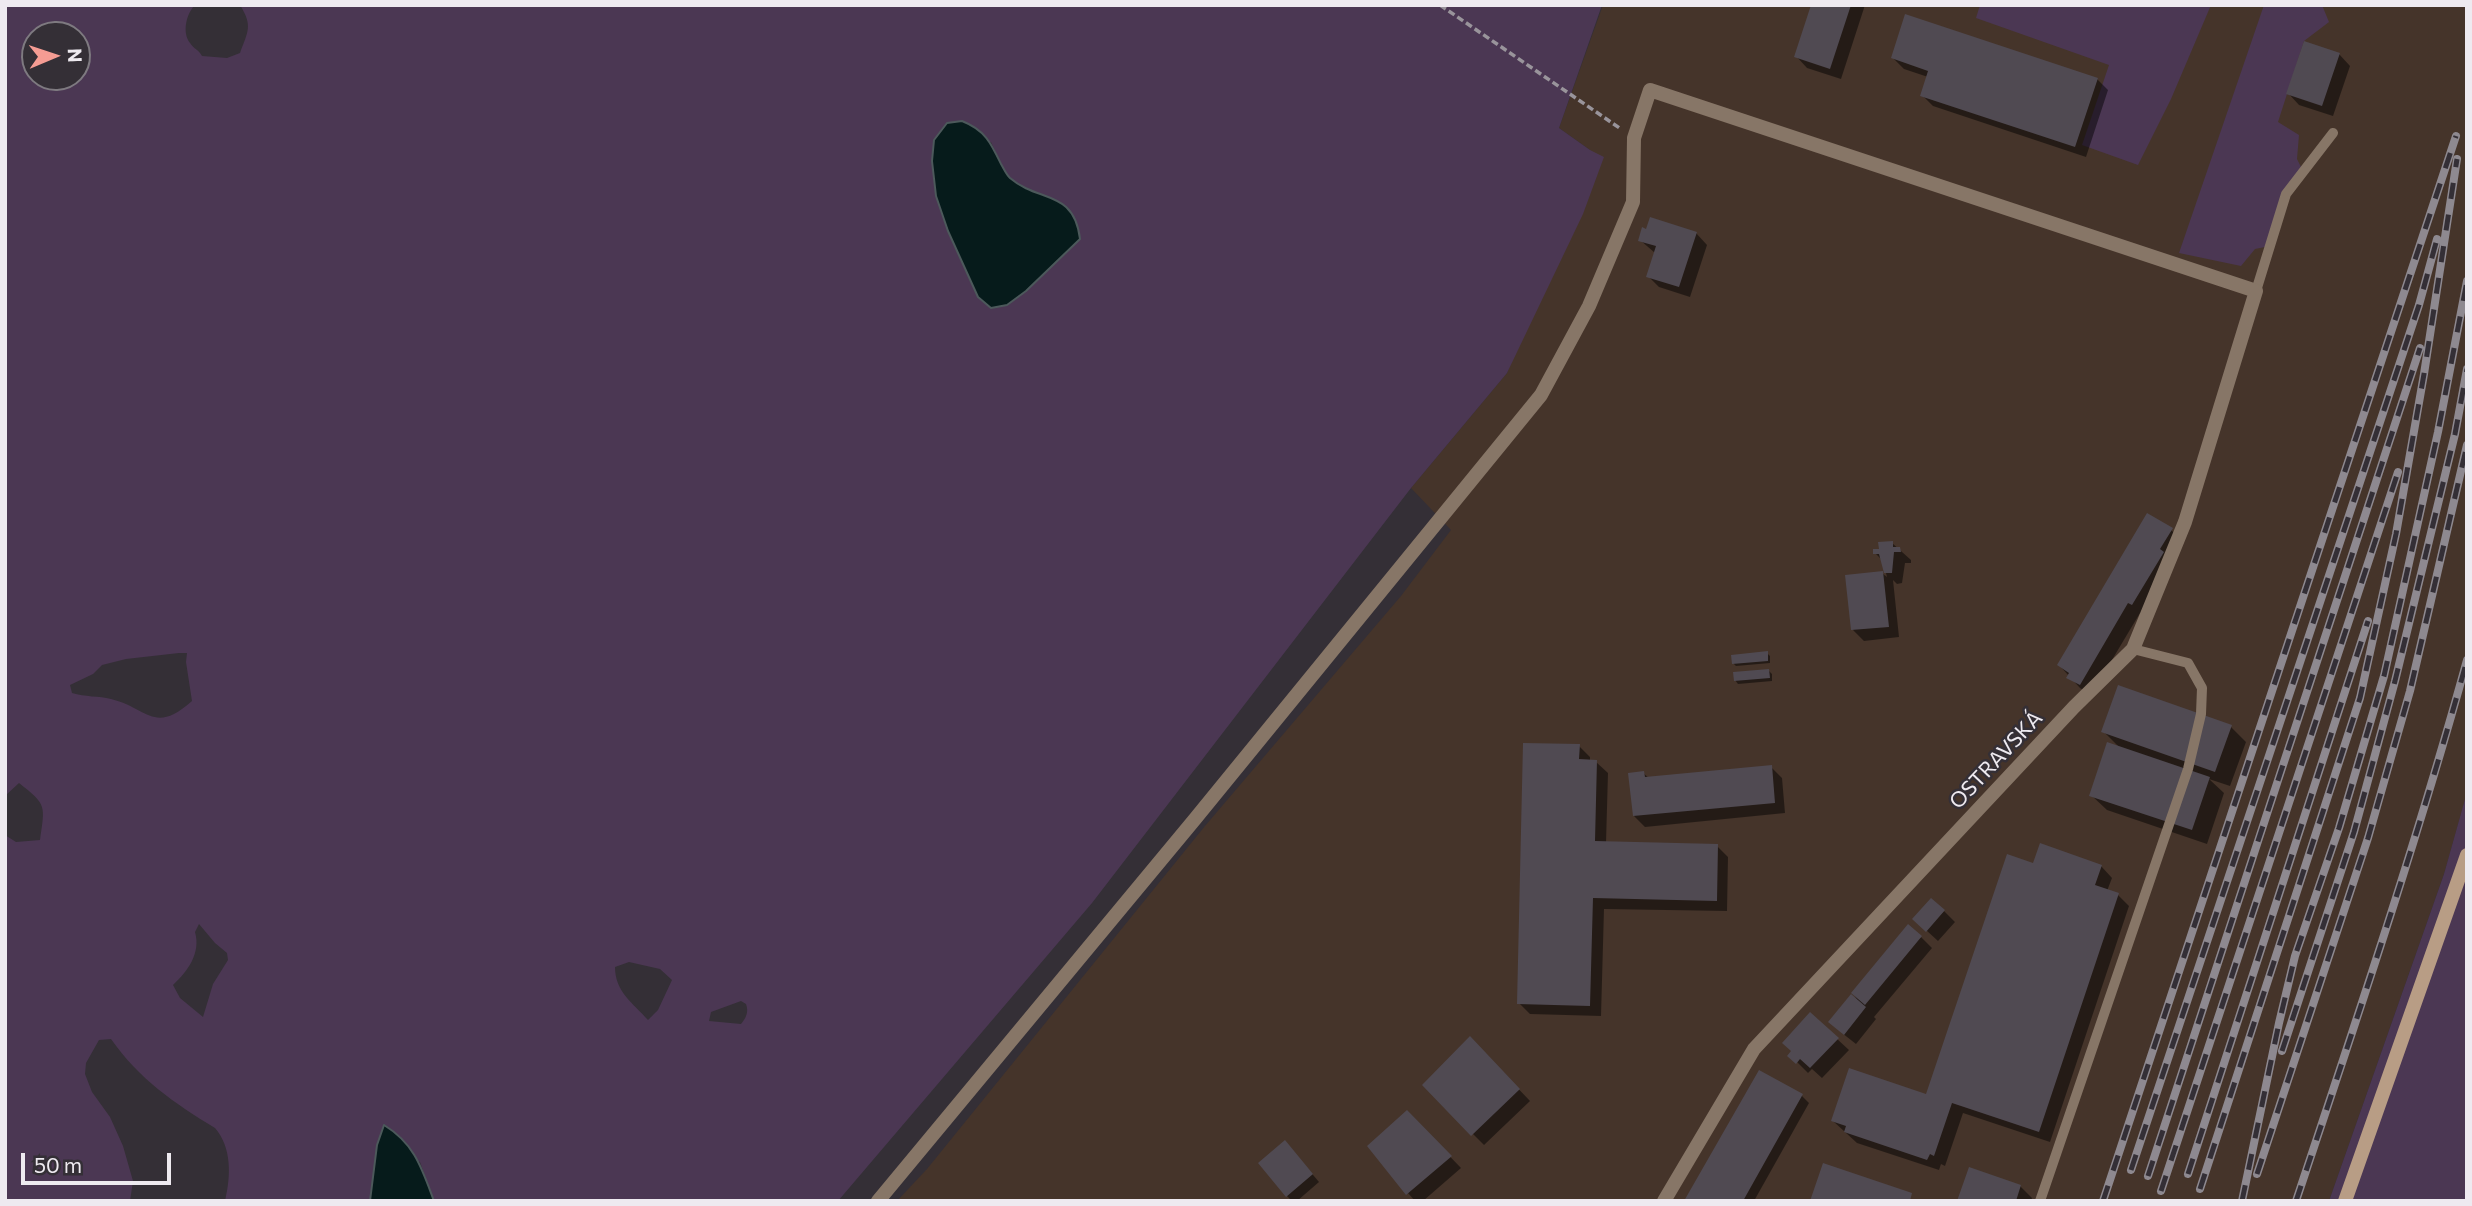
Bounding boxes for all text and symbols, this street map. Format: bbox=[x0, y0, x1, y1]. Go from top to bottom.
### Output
north arrow bbox=[21, 21, 91, 91]
text: N bbox=[64, 48, 87, 63]
street label: OSTRAVSKÁ bbox=[1944, 706, 2048, 814]
scale bar bbox=[24, 1140, 175, 1184]
text: 50 m bbox=[34, 1152, 82, 1177]

